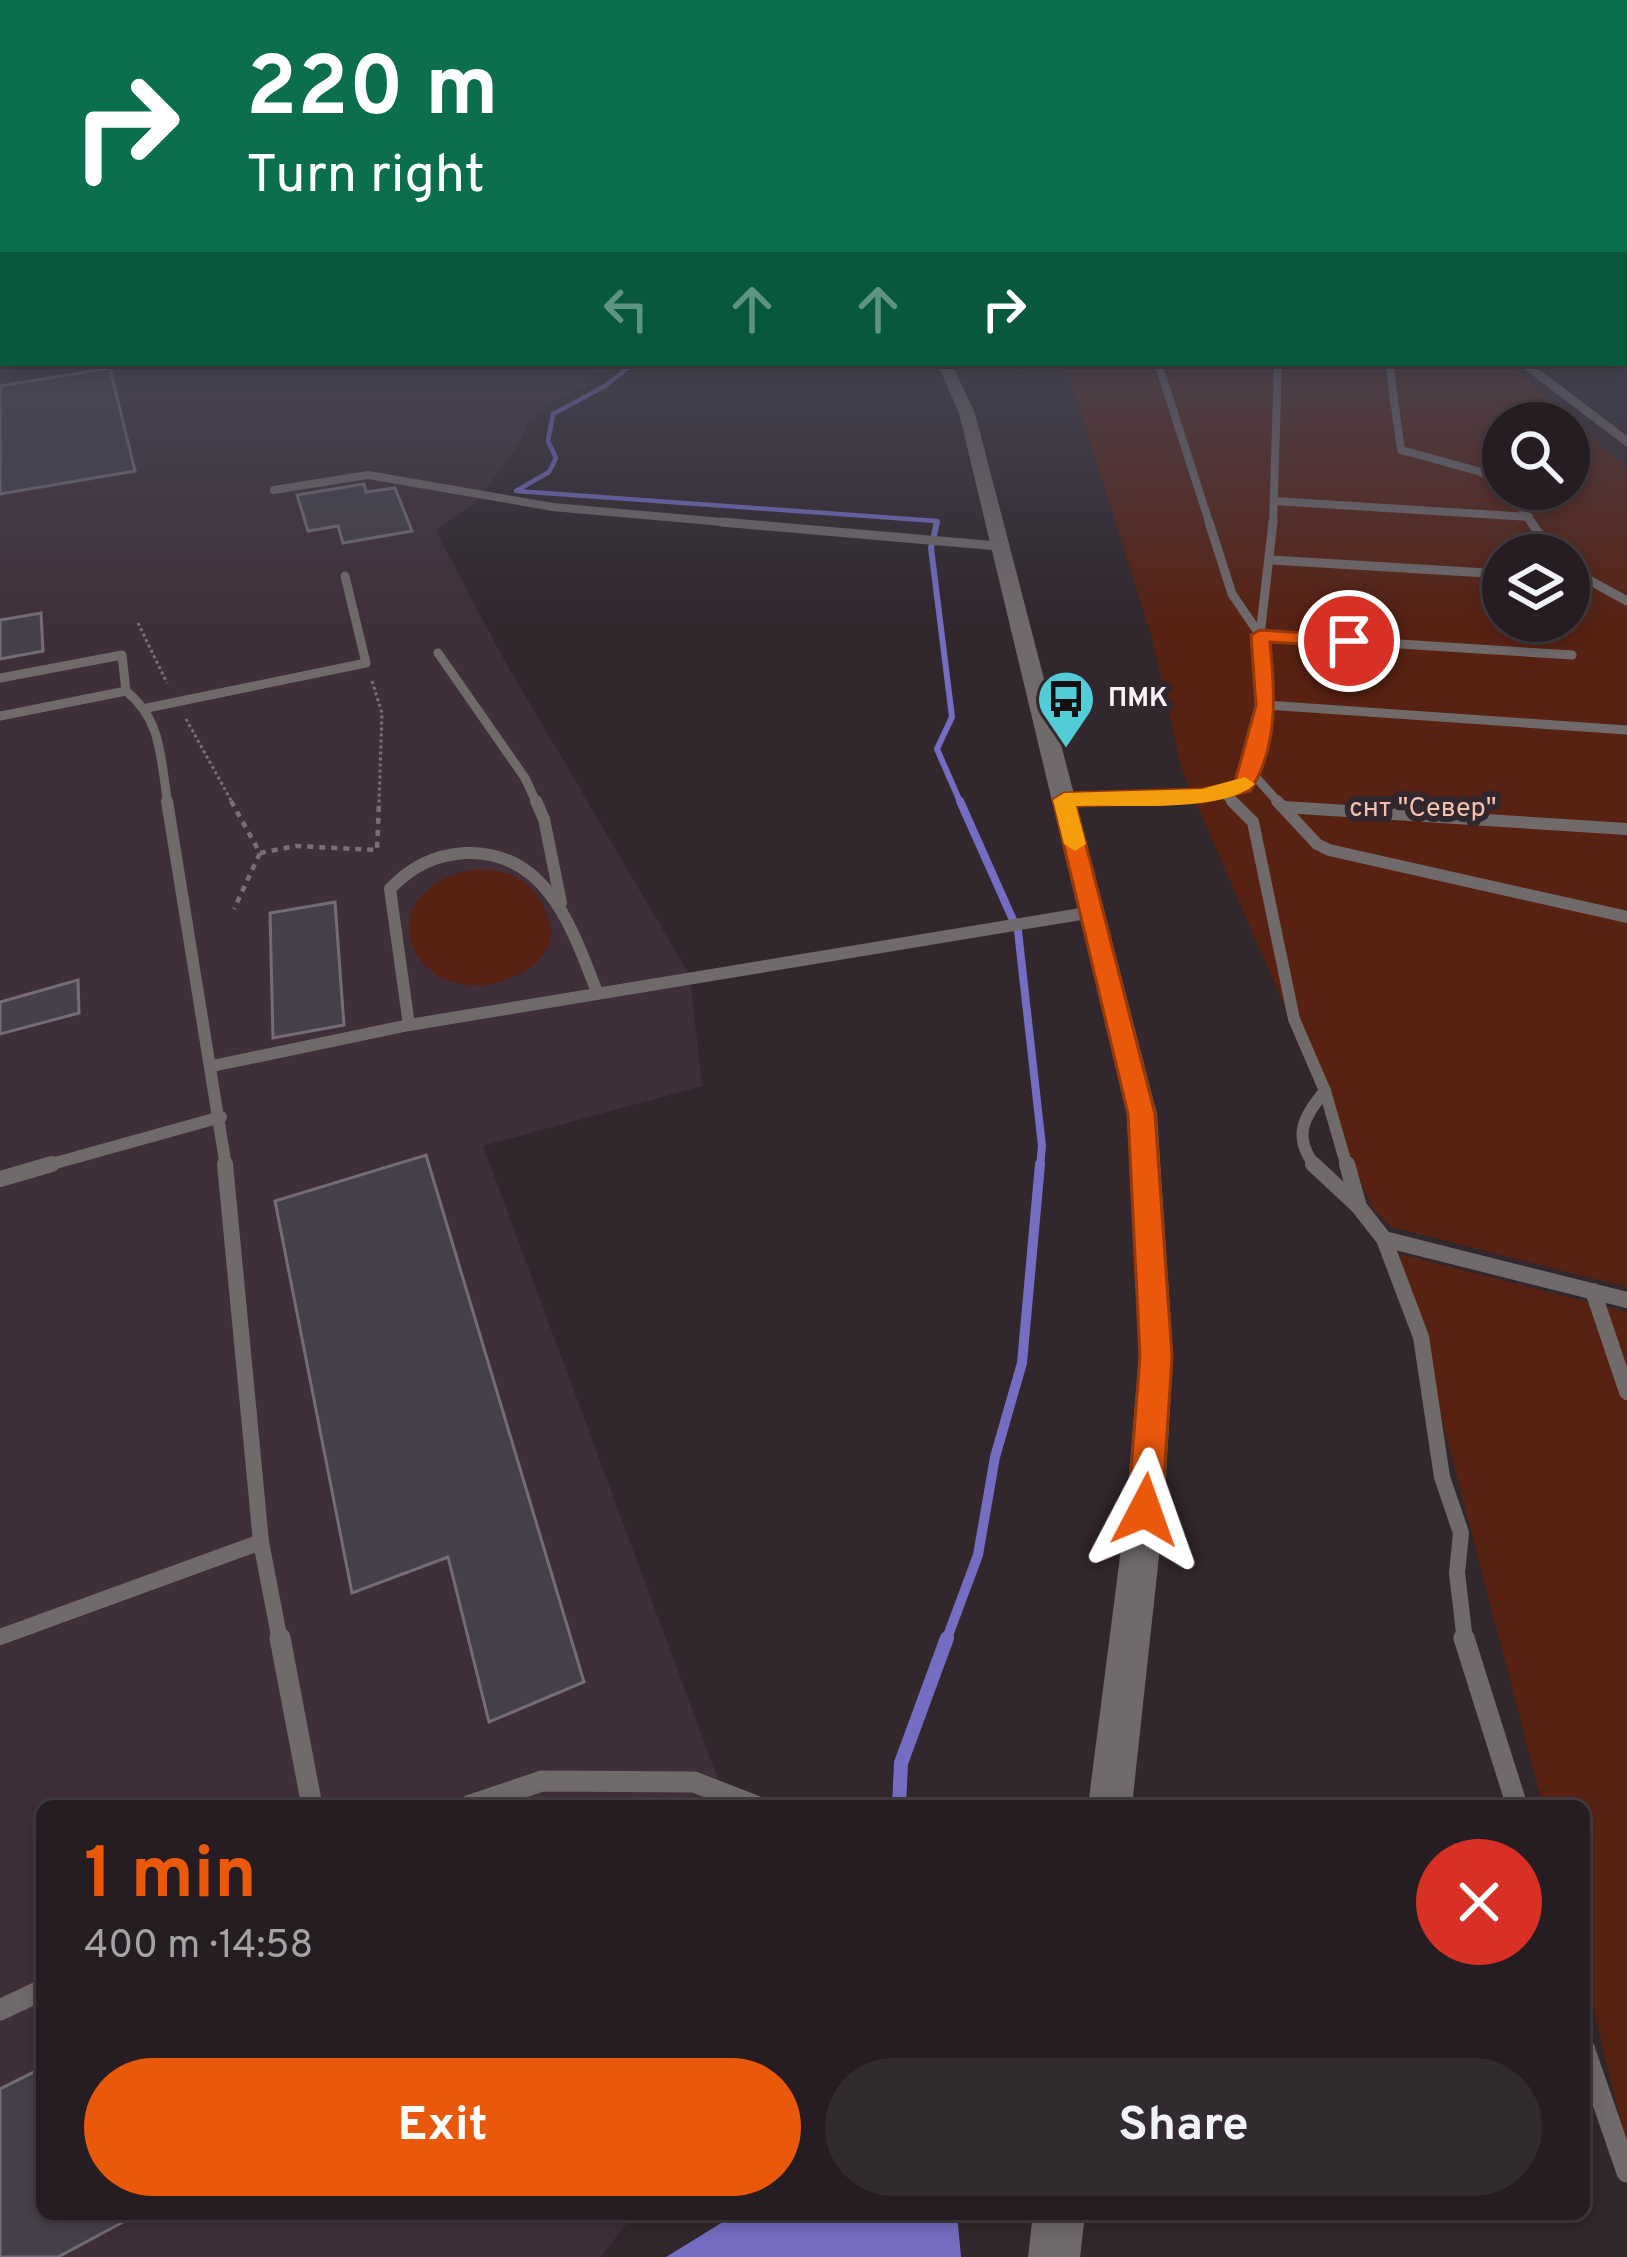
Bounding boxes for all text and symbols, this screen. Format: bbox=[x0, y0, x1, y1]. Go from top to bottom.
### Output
text: 220 m bbox=[246, 39, 499, 145]
icon: right bbox=[48, 48, 204, 204]
text: Turn right bbox=[246, 143, 485, 212]
icon: left bbox=[593, 276, 659, 342]
icon: ahead bbox=[719, 276, 785, 342]
icon: ahead bbox=[845, 276, 911, 342]
icon: right bbox=[971, 276, 1037, 342]
map controls bbox=[1482, 402, 1590, 642]
button: search bbox=[1482, 402, 1590, 510]
button: layers bbox=[1482, 534, 1590, 642]
pin bbox=[1298, 590, 1400, 692]
icon: arrive bbox=[1316, 608, 1382, 674]
bus stop icon: ПМК bbox=[1035, 668, 1097, 750]
place label: ПМК bbox=[1108, 682, 1168, 716]
park label: снт "Север" bbox=[1349, 792, 1497, 826]
position arrow bbox=[1082, 1447, 1208, 1573]
text: 1 min bbox=[84, 1832, 257, 1924]
button: close bbox=[1416, 1839, 1542, 1965]
text: 400 m · 14:58 bbox=[84, 1923, 313, 1972]
button: Exit bbox=[84, 2058, 801, 2196]
button: Share bbox=[825, 2058, 1542, 2196]

